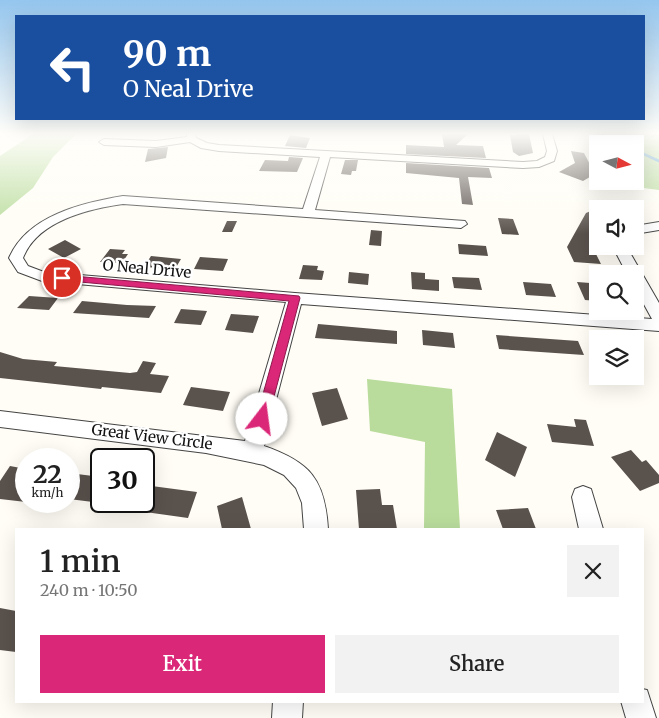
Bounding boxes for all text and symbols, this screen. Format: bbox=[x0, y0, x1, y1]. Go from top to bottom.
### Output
text: 90 m bbox=[123, 32, 211, 76]
icon: left bbox=[40, 35, 105, 100]
text: O Neal Drive bbox=[123, 75, 254, 103]
north arrow bbox=[589, 135, 644, 190]
map controls bbox=[589, 135, 644, 385]
button: sound bbox=[589, 200, 644, 255]
street label: O Neal Drive bbox=[102, 255, 192, 282]
pin bbox=[41, 257, 83, 299]
icon: arrive bbox=[48, 264, 76, 292]
button: search bbox=[589, 265, 644, 320]
button: layers bbox=[589, 330, 644, 385]
position arrow bbox=[235, 392, 287, 444]
street label: Great View Circle bbox=[90, 420, 214, 453]
speed limit sign: 30 bbox=[90, 448, 155, 513]
text: 22 bbox=[33, 458, 62, 490]
text: km/h bbox=[32, 485, 63, 500]
text: 1 min bbox=[40, 542, 121, 580]
button: close bbox=[567, 545, 619, 597]
text: 240 m · 10:50 bbox=[40, 580, 138, 600]
button: Exit bbox=[40, 635, 325, 693]
button: Share bbox=[335, 635, 619, 693]

